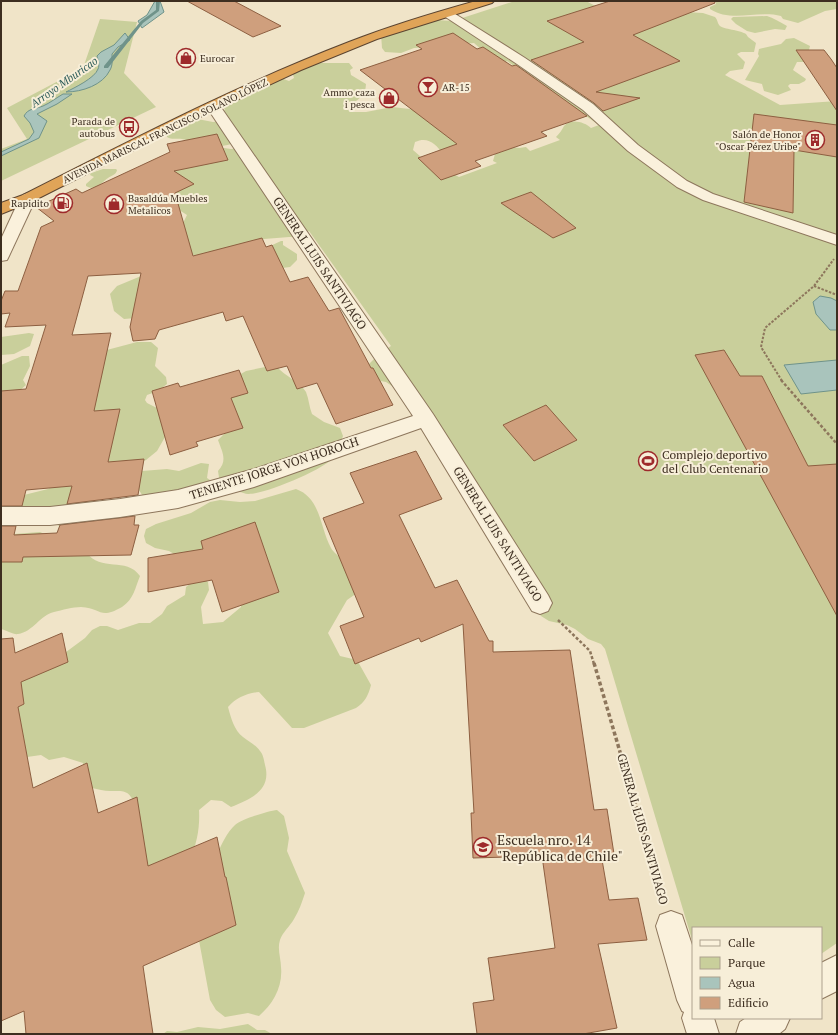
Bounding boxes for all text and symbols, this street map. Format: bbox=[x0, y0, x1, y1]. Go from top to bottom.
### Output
shop icon: Eurocar bbox=[175, 47, 197, 69]
place label: Eurocar bbox=[200, 52, 235, 65]
water label: Arroyo Mburicao bbox=[27, 53, 101, 111]
street label: AVENIDA MARISCAL FRANCISCO SOLANO LÓPEZ bbox=[60, 75, 270, 187]
bar icon: AR-15 bbox=[417, 76, 439, 98]
place label: AR-15 bbox=[442, 81, 470, 94]
place label: Ammo caza i pesca bbox=[323, 86, 375, 111]
shop icon: Ammo caza i pesca bbox=[378, 87, 400, 109]
place label: Parada de autobus bbox=[72, 115, 115, 140]
bus stop icon: Parada de autobus bbox=[118, 116, 140, 138]
place label: Salón de Honor "Oscar Pérez Uribe" bbox=[716, 128, 801, 153]
building icon: Salón de Honor "Oscar Pérez Uribe" bbox=[804, 129, 826, 151]
fuel station icon: Rapidito bbox=[52, 192, 74, 214]
place label: Basaldúa Muebles Metalicos bbox=[128, 192, 208, 217]
shop icon: Basaldúa Muebles Metalicos bbox=[103, 193, 125, 215]
street label: GENERAL LUIS SANTIVIAGO bbox=[270, 194, 370, 332]
place label: Rapidito bbox=[11, 197, 49, 210]
street label: TENIENTE JORGE VON HOROCH bbox=[187, 433, 361, 502]
place label: Complejo deportivo del Club Centenario bbox=[662, 447, 768, 476]
sports icon: Complejo deportivo del Club Centenario bbox=[637, 450, 659, 472]
street label: GENERAL LUIS SANTIVIAGO bbox=[450, 464, 546, 605]
street label: GENERAL LUIS SANTIVIAGO bbox=[614, 752, 672, 907]
place label: Escuela nro. 14 "República de Chile" bbox=[497, 830, 623, 865]
school or university icon: Escuela nro. 14 "República de Chile" bbox=[472, 836, 494, 858]
legend bbox=[692, 927, 822, 1019]
text: Calle bbox=[728, 935, 755, 950]
text: Parque bbox=[728, 955, 765, 970]
text: Agua bbox=[728, 975, 755, 990]
text: Edificio bbox=[728, 995, 769, 1010]

